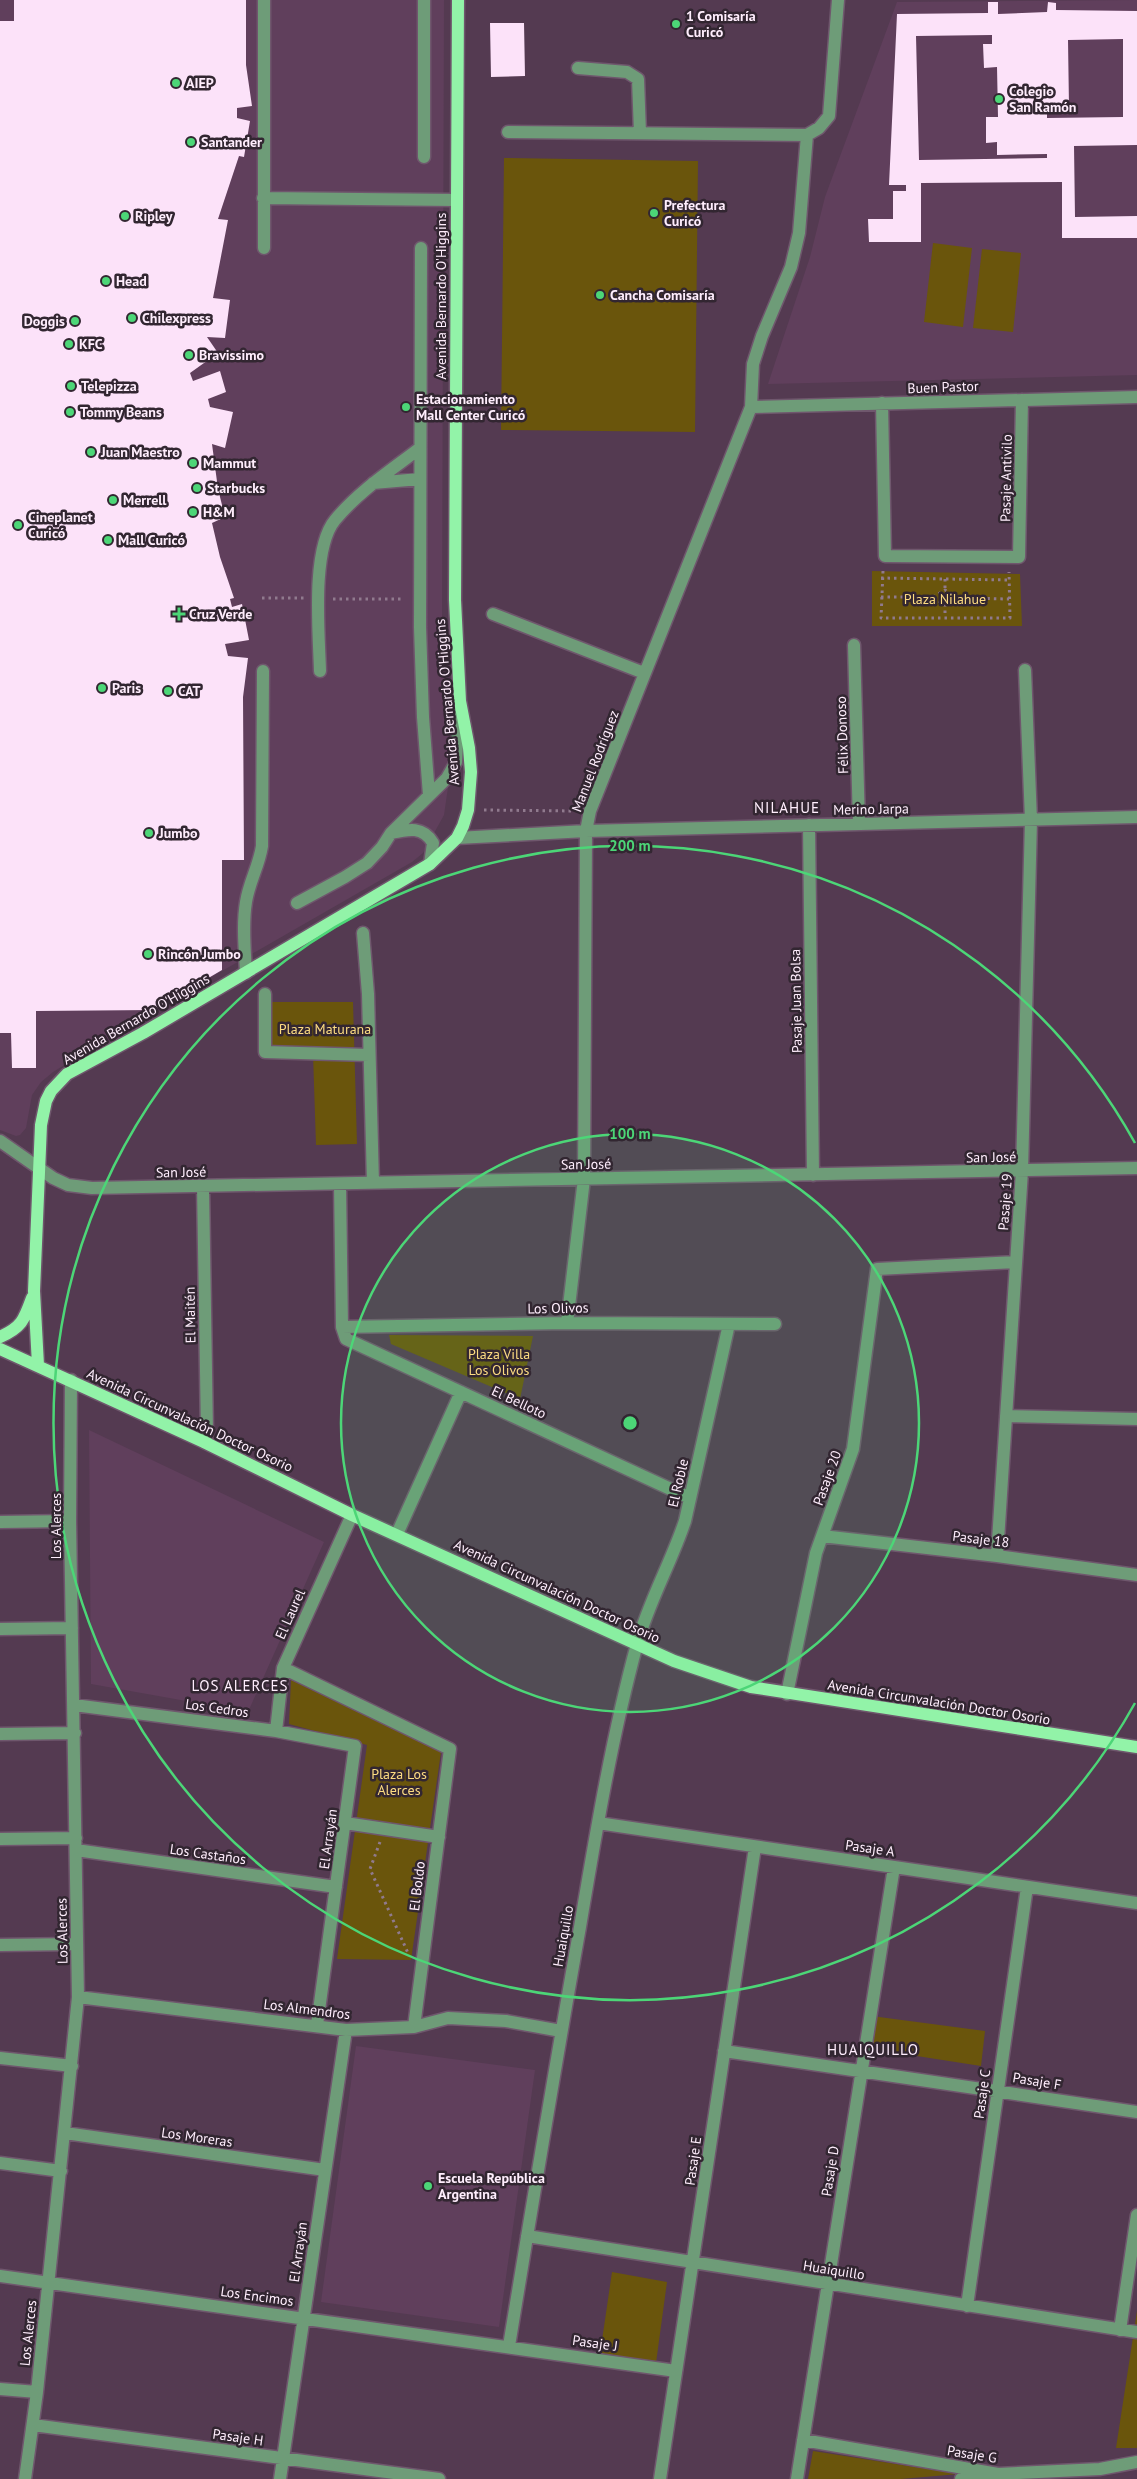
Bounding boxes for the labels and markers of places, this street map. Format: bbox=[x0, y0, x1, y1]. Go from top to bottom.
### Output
place label: 1 Comisaría Curicó bbox=[686, 7, 756, 41]
marker: 1 Comisaría Curicó bbox=[670, 18, 682, 30]
place label: AIEP bbox=[186, 74, 214, 92]
marker: AIEP bbox=[170, 77, 182, 89]
place label: Colegio San Ramón bbox=[1009, 82, 1076, 116]
marker: Colegio San Ramón bbox=[993, 93, 1005, 105]
place label: Santander bbox=[201, 133, 262, 151]
marker: Santander bbox=[185, 136, 197, 148]
place label: Prefectura Curicó bbox=[664, 196, 725, 230]
place label: Ripley bbox=[135, 207, 173, 225]
marker: Prefectura Curicó bbox=[648, 207, 660, 219]
marker: Ripley bbox=[119, 210, 131, 222]
place label: Head bbox=[116, 272, 147, 290]
marker: Head bbox=[100, 275, 112, 287]
place label: Cancha Comisaría bbox=[610, 286, 715, 304]
marker: Cancha Comisaría bbox=[594, 289, 606, 301]
place label: Chilexpress bbox=[142, 309, 211, 327]
place label: Doggis bbox=[24, 312, 65, 330]
marker: Chilexpress bbox=[126, 312, 138, 324]
marker: Doggis bbox=[69, 315, 81, 327]
place label: KFC bbox=[79, 335, 103, 353]
marker: KFC bbox=[63, 338, 75, 350]
place label: Bravissimo bbox=[199, 346, 264, 364]
marker: Bravissimo bbox=[183, 349, 195, 361]
place label: Telepizza bbox=[81, 377, 137, 395]
marker: Telepizza bbox=[65, 380, 77, 392]
place label: Estacionamiento Mall Center Curicó bbox=[416, 390, 526, 424]
marker: Estacionamiento Mall Center Curicó bbox=[400, 401, 412, 413]
place label: Tommy Beans bbox=[80, 403, 162, 421]
marker: Tommy Beans bbox=[64, 406, 76, 418]
place label: Juan Maestro bbox=[100, 443, 180, 461]
marker: Juan Maestro bbox=[85, 446, 97, 458]
place label: Mammut bbox=[203, 454, 256, 472]
marker: Mammut bbox=[187, 457, 199, 469]
place label: Starbucks bbox=[207, 479, 265, 497]
marker: Starbucks bbox=[191, 482, 203, 494]
place label: Merrell bbox=[123, 491, 167, 509]
marker: Merrell bbox=[107, 494, 119, 506]
place label: H&M bbox=[203, 503, 235, 521]
marker: H&M bbox=[187, 506, 199, 518]
place label: Cineplanet Curicó bbox=[28, 508, 93, 542]
marker: Cineplanet Curicó bbox=[12, 519, 24, 531]
place label: Mall Curicó bbox=[118, 531, 185, 549]
marker: Mall Curicó bbox=[102, 534, 114, 546]
place label: Cruz Verde bbox=[189, 605, 252, 623]
marker: Cruz Verde bbox=[173, 608, 185, 620]
place label: Paris bbox=[112, 679, 141, 697]
marker: Paris bbox=[96, 682, 108, 694]
place label: CAT bbox=[178, 682, 201, 700]
marker: CAT bbox=[162, 685, 174, 697]
place label: Jumbo bbox=[158, 824, 198, 842]
marker: Jumbo bbox=[143, 827, 155, 839]
place label: Rincón Jumbo bbox=[158, 945, 241, 963]
marker: Rincón Jumbo bbox=[142, 948, 154, 960]
centre of rings bbox=[621, 1414, 639, 1432]
place label: Escuela República Argentina bbox=[438, 2169, 545, 2203]
marker: Escuela República Argentina bbox=[422, 2180, 434, 2192]

